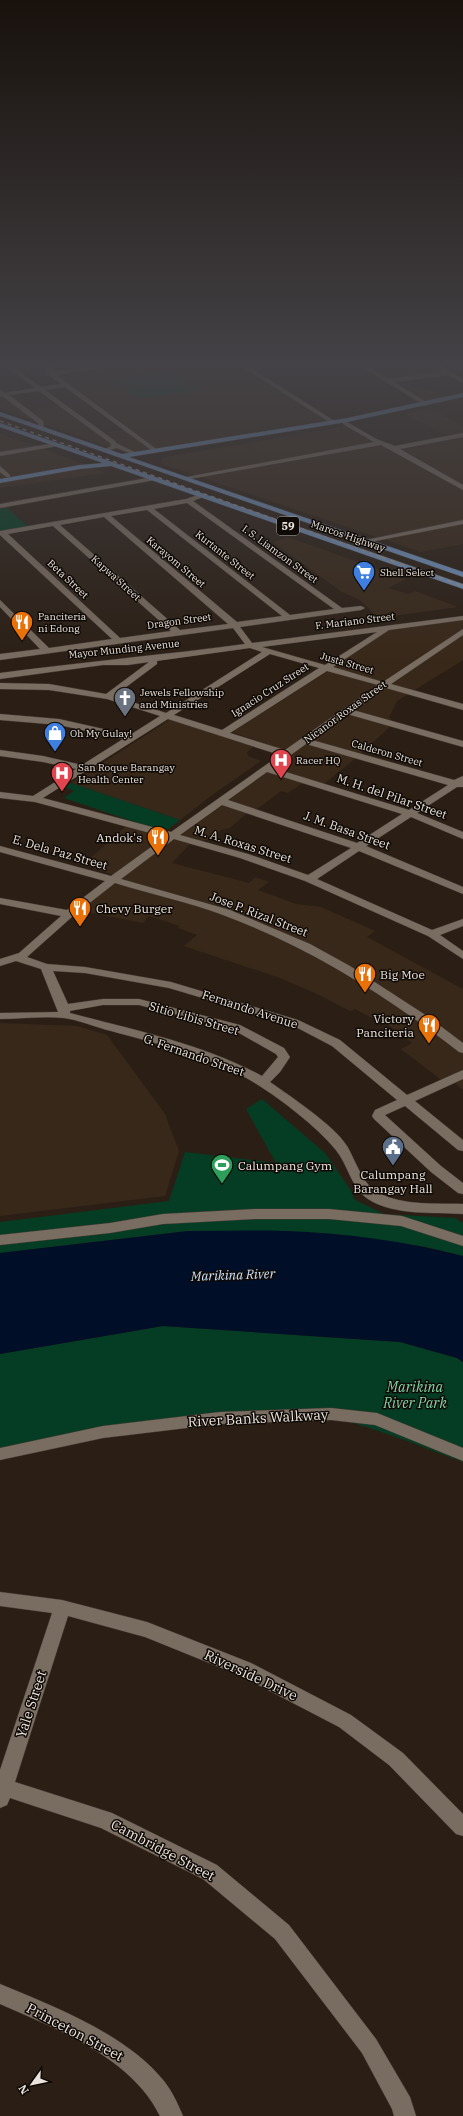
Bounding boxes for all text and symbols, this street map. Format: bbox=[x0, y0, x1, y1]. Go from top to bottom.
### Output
road number: 59 bbox=[277, 517, 299, 535]
street label: Marcos Highway bbox=[309, 517, 387, 555]
street label: I. S. Liamzon Street bbox=[239, 522, 321, 586]
street label: Kurtante Street bbox=[193, 528, 258, 583]
street label: Karayom Street bbox=[144, 534, 208, 591]
street label: Kapwa Street bbox=[89, 552, 144, 604]
street label: Beta Street bbox=[45, 557, 92, 602]
supermarket icon: Shell Select bbox=[351, 559, 377, 592]
place label: Shell Select bbox=[380, 566, 435, 579]
restaurant icon: Panciteria ni Edong bbox=[9, 609, 35, 642]
place label: Panciteria ni Edong bbox=[38, 610, 87, 635]
street label: Dragon Street bbox=[146, 610, 212, 632]
street label: F. Mariano Street bbox=[315, 610, 396, 632]
street label: Mayor Munding Avenue bbox=[68, 637, 180, 661]
street label: Justa Street bbox=[319, 649, 376, 677]
street label: Ignacio Cruz Street bbox=[229, 660, 312, 720]
street label: Nicanor Roxas Street bbox=[301, 677, 389, 746]
church icon: Jewels Fellowship and Ministries bbox=[112, 685, 138, 718]
place label: Jewels Fellowship and Ministries bbox=[140, 686, 224, 711]
shop icon: Oh My Gulay! bbox=[42, 720, 68, 753]
place label: Oh My Gulay! bbox=[70, 727, 132, 740]
street label: Calderon Street bbox=[350, 737, 424, 769]
hospital icon: Racer HQ bbox=[268, 747, 294, 780]
place label: Racer HQ bbox=[296, 754, 340, 767]
hospital icon: San Roque Barangay Health Center bbox=[49, 760, 75, 793]
place label: San Roque Barangay Health Center bbox=[78, 761, 175, 786]
street label: M. H. del Pilar Street bbox=[335, 770, 449, 822]
street label: J. M. Basa Street bbox=[302, 807, 392, 853]
street label: M. A. Roxas Street bbox=[193, 822, 293, 866]
restaurant icon: Andok's bbox=[145, 824, 171, 857]
place label: Andok's bbox=[96, 830, 142, 845]
street label: E. Dela Paz Street bbox=[11, 831, 109, 873]
street label: Jose P. Rizal Street bbox=[208, 888, 310, 940]
restaurant icon: Chevy Burger bbox=[67, 895, 93, 928]
place label: Chevy Burger bbox=[96, 901, 173, 916]
restaurant icon: Big Moe bbox=[352, 961, 378, 994]
place label: Big Moe bbox=[380, 967, 425, 982]
street label: Fernando Avenue bbox=[200, 986, 300, 1032]
street label: Sitio Libis Street bbox=[147, 998, 241, 1038]
place label: Victory Panciteria bbox=[356, 1011, 415, 1040]
restaurant icon: Victory Panciteria bbox=[416, 1012, 442, 1045]
street label: G. Fernando Street bbox=[142, 1031, 246, 1079]
public building icon: Calumpang Barangay Hall bbox=[380, 1134, 406, 1167]
sports icon: Calumpang Gym bbox=[209, 1152, 235, 1185]
place label: Calumpang Gym bbox=[238, 1158, 333, 1173]
place label: Calumpang Barangay Hall bbox=[353, 1167, 433, 1196]
water label: Marikina River bbox=[190, 1265, 276, 1285]
park label: Marikina River Park bbox=[382, 1378, 447, 1412]
street label: River Banks Walkway bbox=[187, 1405, 329, 1431]
street label: Riverside Drive bbox=[202, 1646, 300, 1704]
street label: Yale Street bbox=[12, 1668, 50, 1740]
street label: Cambridge Street bbox=[108, 1815, 218, 1885]
street label: Princeton Street bbox=[23, 1999, 127, 2065]
north arrow bbox=[12, 2064, 52, 2104]
text: N bbox=[15, 2082, 32, 2097]

